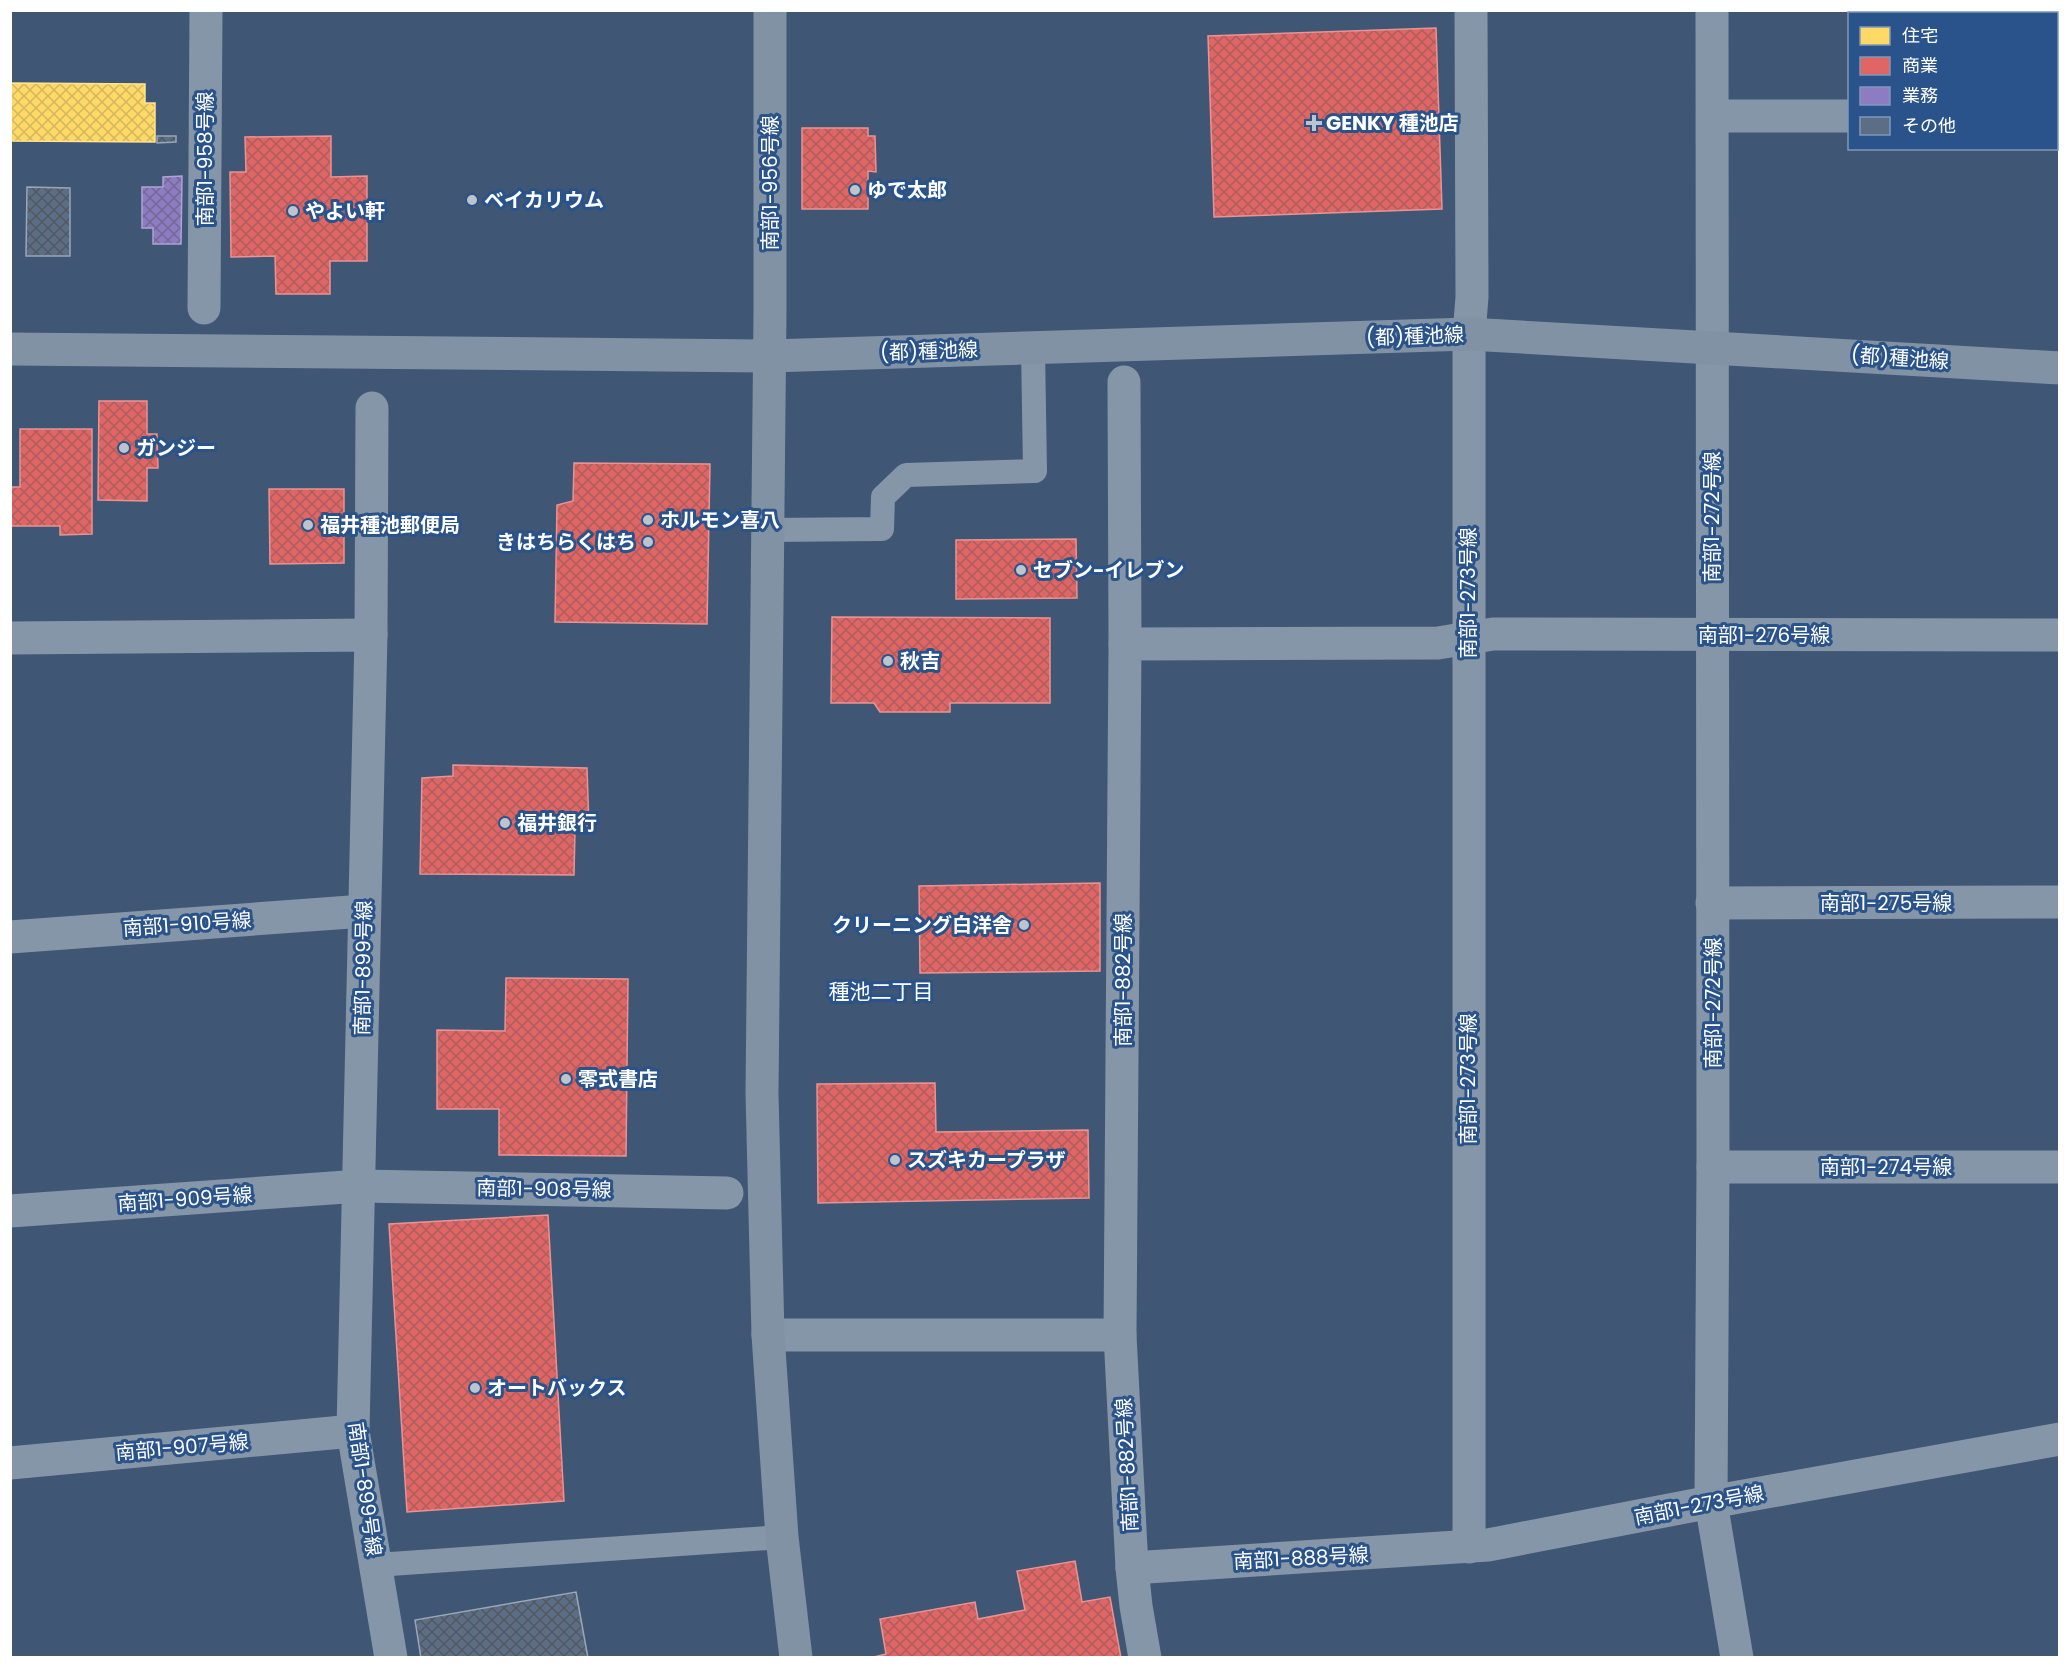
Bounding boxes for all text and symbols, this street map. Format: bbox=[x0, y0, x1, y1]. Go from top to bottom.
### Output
legend bbox=[1848, 12, 2058, 150]
text: 住宅 bbox=[1902, 23, 1938, 48]
text: 商業 bbox=[1902, 53, 1938, 78]
text: 業務 bbox=[1902, 83, 1938, 108]
street label: 南部1-958号線 bbox=[191, 91, 219, 227]
place label: GENKY 種池店 bbox=[1326, 109, 1459, 137]
text: その他 bbox=[1902, 113, 1956, 138]
street label: 南部1-956号線 bbox=[756, 115, 784, 251]
marker: GENKY 種池店 bbox=[1307, 116, 1321, 130]
place label: ゆで太郎 bbox=[867, 176, 947, 204]
marker: ゆで太郎 bbox=[848, 183, 862, 197]
place label: ベイカリウム bbox=[484, 186, 604, 214]
marker: ベイカリウム bbox=[465, 193, 479, 207]
place label: やよい軒 bbox=[305, 197, 385, 225]
marker: やよい軒 bbox=[286, 204, 300, 218]
street label: (都)種池線 bbox=[1365, 320, 1465, 352]
street label: (都)種池線 bbox=[879, 335, 979, 367]
street label: (都)種池線 bbox=[1850, 341, 1950, 375]
place label: ガンジー bbox=[136, 434, 216, 462]
marker: ガンジー bbox=[117, 441, 131, 455]
street label: 南部1-272号線 bbox=[1698, 451, 1726, 583]
place label: ホルモン喜八 bbox=[660, 506, 780, 534]
place label: 福井種池郵便局 bbox=[320, 511, 460, 539]
marker: ホルモン喜八 bbox=[641, 513, 655, 527]
marker: 福井種池郵便局 bbox=[301, 518, 315, 532]
street label: 南部1-273号線 bbox=[1454, 527, 1482, 659]
place label: きはちらくはち bbox=[496, 528, 636, 556]
marker: きはちらくはち bbox=[641, 535, 655, 549]
place label: セブン-イレブン bbox=[1033, 556, 1185, 584]
marker: セブン-イレブン bbox=[1014, 563, 1028, 577]
street label: 南部1-276号線 bbox=[1698, 621, 1830, 649]
place label: 秋吉 bbox=[900, 647, 940, 675]
marker: 秋吉 bbox=[881, 654, 895, 668]
place label: 福井銀行 bbox=[517, 809, 597, 837]
marker: 福井銀行 bbox=[498, 816, 512, 830]
street label: 南部1-275号線 bbox=[1820, 889, 1952, 917]
street label: 南部1-899号線 bbox=[348, 900, 378, 1036]
street label: 南部1-910号線 bbox=[122, 906, 252, 942]
place label: クリーニング白洋舎 bbox=[832, 911, 1012, 939]
street label: 南部1-882号線 bbox=[1109, 913, 1137, 1047]
marker: クリーニング白洋舎 bbox=[1017, 918, 1031, 932]
street label: 南部1-272号線 bbox=[1699, 937, 1727, 1069]
district label: 種池二丁目 bbox=[829, 977, 934, 1006]
street label: 南部1-273号線 bbox=[1454, 1013, 1482, 1145]
place label: 零式書店 bbox=[578, 1065, 658, 1093]
marker: 零式書店 bbox=[559, 1072, 573, 1086]
place label: スズキカープラザ bbox=[907, 1146, 1066, 1174]
marker: スズキカープラザ bbox=[888, 1153, 902, 1167]
street label: 南部1-274号線 bbox=[1820, 1153, 1952, 1181]
street label: 南部1-908号線 bbox=[476, 1174, 612, 1204]
street label: 南部1-909号線 bbox=[117, 1180, 253, 1218]
place label: オートバックス bbox=[487, 1374, 626, 1402]
marker: オートバックス bbox=[468, 1381, 482, 1395]
street label: 南部1-882号線 bbox=[1110, 1397, 1144, 1533]
street label: 南部1-899号線 bbox=[342, 1420, 388, 1558]
street label: 南部1-907号線 bbox=[114, 1427, 250, 1467]
street label: 南部1-273号線 bbox=[1632, 1479, 1766, 1531]
street label: 南部1-888号線 bbox=[1233, 1540, 1369, 1576]

